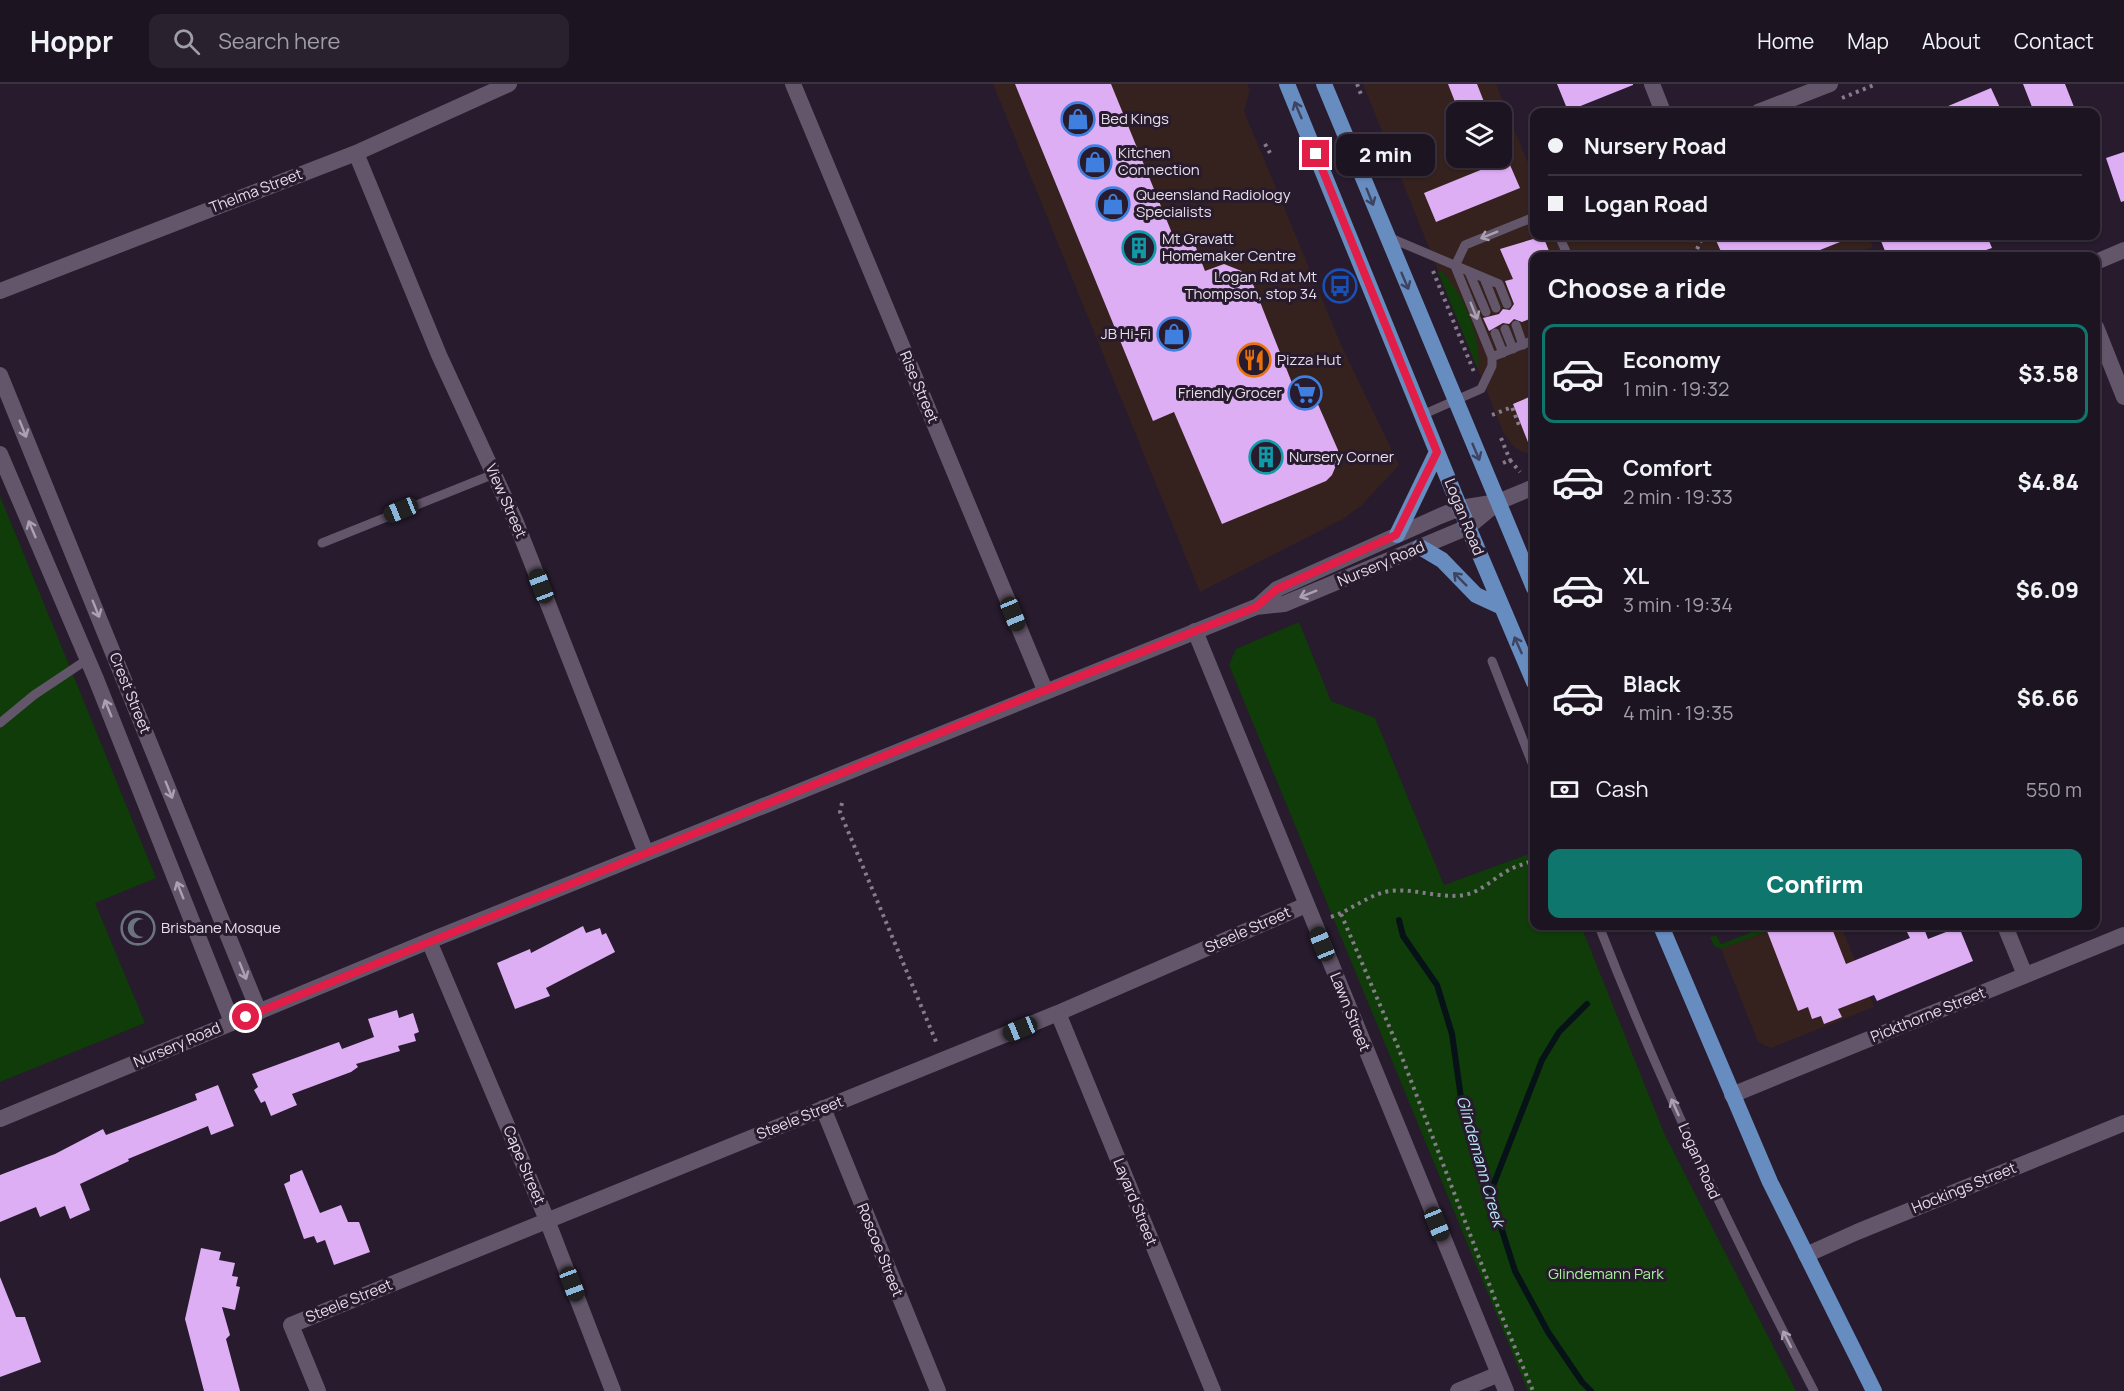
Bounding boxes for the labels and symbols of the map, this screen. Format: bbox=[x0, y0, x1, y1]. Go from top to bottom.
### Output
shop icon: Bed Kings bbox=[1060, 101, 1096, 137]
one-way arrow bbox=[1292, 102, 1303, 120]
place label: Bed Kings bbox=[1101, 108, 1169, 129]
callout: 2 min bbox=[1337, 133, 1436, 175]
route end bbox=[1302, 140, 1329, 167]
place label: Kitchen Connection bbox=[1118, 142, 1200, 180]
shop icon: Kitchen Connection bbox=[1077, 144, 1113, 180]
street label: Thelma Street bbox=[206, 163, 305, 218]
place label: Queensland Radiology Specialists bbox=[1136, 184, 1291, 222]
shop icon: Queensland Radiology Specialists bbox=[1095, 186, 1131, 222]
one-way arrow bbox=[1365, 187, 1376, 205]
place label: Mt Gravatt Homemaker Centre bbox=[1162, 228, 1296, 266]
building icon: Mt Gravatt Homemaker Centre bbox=[1121, 230, 1157, 266]
one-way arrow bbox=[1480, 230, 1499, 241]
place label: Logan Rd at Mt Thompson, stop 34 bbox=[1185, 266, 1317, 304]
bus stop icon: Logan Rd at Mt Thompson, stop 34 bbox=[1322, 268, 1358, 304]
one-way arrow bbox=[1400, 272, 1411, 290]
one-way arrow bbox=[1469, 301, 1480, 320]
shop icon: JB Hi-Fi bbox=[1156, 316, 1192, 352]
place label: JB Hi-Fi bbox=[1101, 323, 1151, 344]
restaurant icon: Pizza Hut bbox=[1236, 342, 1272, 378]
street label: Rise Street bbox=[895, 347, 944, 426]
place label: Pizza Hut bbox=[1277, 349, 1342, 370]
supermarket icon: Friendly Grocer bbox=[1287, 375, 1323, 411]
place label: Friendly Grocer bbox=[1178, 382, 1283, 403]
one-way arrow bbox=[18, 419, 29, 437]
building icon: Nursery Corner bbox=[1248, 439, 1284, 475]
one-way arrow bbox=[1471, 442, 1482, 460]
place label: Nursery Corner bbox=[1289, 446, 1395, 467]
street label: View Street bbox=[481, 460, 532, 541]
street label: Logan Road bbox=[1440, 475, 1489, 558]
car bbox=[381, 495, 421, 525]
one-way arrow bbox=[26, 520, 37, 538]
street label: Nursery Road bbox=[1334, 536, 1428, 591]
car bbox=[526, 566, 556, 606]
one-way arrow bbox=[1453, 571, 1468, 586]
one-way arrow bbox=[1300, 589, 1318, 600]
car bbox=[998, 594, 1028, 634]
one-way arrow bbox=[91, 600, 102, 618]
one-way arrow bbox=[1512, 636, 1523, 654]
street label: Crest Street bbox=[105, 649, 156, 736]
one-way arrow bbox=[102, 700, 113, 718]
one-way arrow bbox=[165, 780, 176, 799]
one-way arrow bbox=[173, 881, 184, 900]
street label: Steele Street bbox=[1202, 901, 1294, 958]
mosque icon: Brisbane Mosque bbox=[120, 910, 156, 946]
place label: Brisbane Mosque bbox=[161, 917, 281, 938]
car bbox=[1307, 924, 1337, 964]
one-way arrow bbox=[238, 961, 249, 980]
street label: Lawn Street bbox=[1325, 969, 1376, 1054]
street label: Pickthorne Street bbox=[1867, 982, 1988, 1047]
route start bbox=[232, 1003, 259, 1030]
car bbox=[1000, 1014, 1040, 1044]
street label: Nursery Road bbox=[130, 1017, 224, 1072]
street label: Steele Street bbox=[753, 1091, 846, 1144]
water label: Glindemann Creek bbox=[1452, 1093, 1511, 1231]
one-way arrow bbox=[1669, 1098, 1680, 1116]
street label: Logan Road bbox=[1673, 1119, 1726, 1202]
street label: Cape Street bbox=[498, 1122, 550, 1207]
street label: Layard Street bbox=[1108, 1155, 1163, 1249]
street label: Hockings Street bbox=[1908, 1157, 2019, 1218]
street label: Roscoe Street bbox=[852, 1200, 909, 1300]
car bbox=[1422, 1204, 1452, 1244]
park label: Glindemann Park bbox=[1548, 1263, 1664, 1284]
car bbox=[557, 1264, 587, 1304]
street label: Steele Street bbox=[302, 1274, 395, 1327]
one-way arrow bbox=[1781, 1331, 1793, 1348]

